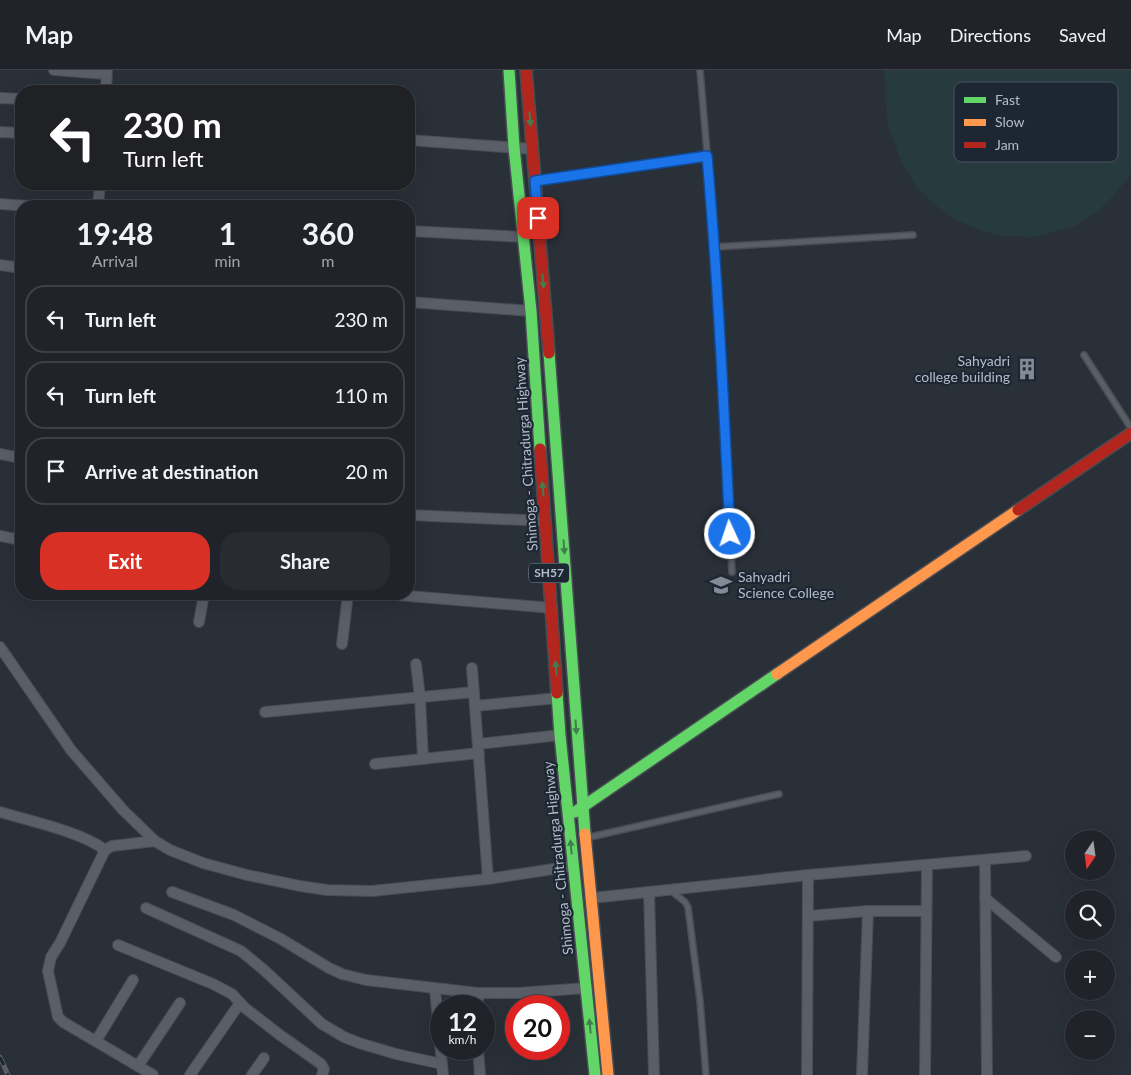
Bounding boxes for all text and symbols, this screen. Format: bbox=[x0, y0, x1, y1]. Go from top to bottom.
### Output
text: Map bbox=[25, 20, 73, 49]
text: Map bbox=[886, 24, 922, 46]
text: Directions bbox=[950, 24, 1031, 46]
text: Saved bbox=[1059, 24, 1106, 46]
legend bbox=[954, 82, 1118, 162]
text: Fast bbox=[995, 91, 1020, 108]
text: 230 m bbox=[123, 103, 222, 145]
icon: left bbox=[40, 105, 105, 170]
one-way arrow bbox=[526, 111, 534, 127]
text: Slow bbox=[995, 113, 1025, 130]
text: Jam bbox=[995, 136, 1019, 153]
text: Turn left bbox=[123, 145, 204, 172]
pin bbox=[517, 197, 559, 239]
icon: arrive bbox=[524, 204, 552, 232]
text: 19:48 bbox=[76, 215, 153, 251]
text: 1 bbox=[219, 215, 236, 251]
text: 360 bbox=[302, 215, 354, 251]
text: Arrival bbox=[92, 251, 138, 270]
text: min bbox=[215, 251, 241, 270]
text: m bbox=[321, 251, 334, 270]
one-way arrow bbox=[539, 273, 547, 289]
icon: left bbox=[42, 305, 70, 333]
text: Turn left bbox=[85, 308, 156, 331]
text: 230 m bbox=[334, 308, 388, 331]
place label: Sahyadri college building bbox=[915, 352, 1010, 385]
street label: Shimoga - Chitradurga Highway bbox=[510, 356, 541, 552]
building icon: Sahyadri college building bbox=[1014, 356, 1040, 382]
icon: left bbox=[42, 381, 70, 409]
text: Turn left bbox=[85, 384, 156, 407]
text: 110 m bbox=[334, 384, 388, 407]
icon: arrive bbox=[42, 457, 70, 485]
text: Arrive at destination bbox=[85, 460, 258, 483]
text: 20 m bbox=[345, 460, 388, 483]
one-way arrow bbox=[539, 480, 547, 496]
position arrow bbox=[703, 507, 755, 559]
button: Exit bbox=[40, 532, 210, 590]
button: Share bbox=[220, 532, 390, 590]
one-way arrow bbox=[560, 540, 568, 556]
road number: SH57 bbox=[529, 563, 569, 582]
place label: Sahyadri Science College bbox=[738, 568, 834, 601]
school or university icon: Sahyadri Science College bbox=[708, 572, 734, 598]
one-way arrow bbox=[551, 660, 559, 676]
one-way arrow bbox=[572, 719, 580, 735]
street label: Shimoga - Chitradurga Highway bbox=[539, 760, 576, 956]
north arrow bbox=[1065, 830, 1115, 880]
map controls bbox=[1065, 830, 1115, 1060]
one-way arrow bbox=[567, 839, 575, 855]
button: search bbox=[1065, 890, 1115, 940]
button: + bbox=[1065, 950, 1115, 1000]
speed limit sign: 20 bbox=[505, 995, 570, 1060]
text: 12 bbox=[448, 1006, 477, 1036]
button: − bbox=[1065, 1010, 1115, 1060]
one-way arrow bbox=[586, 1018, 594, 1034]
text: km/h bbox=[448, 1032, 477, 1047]

